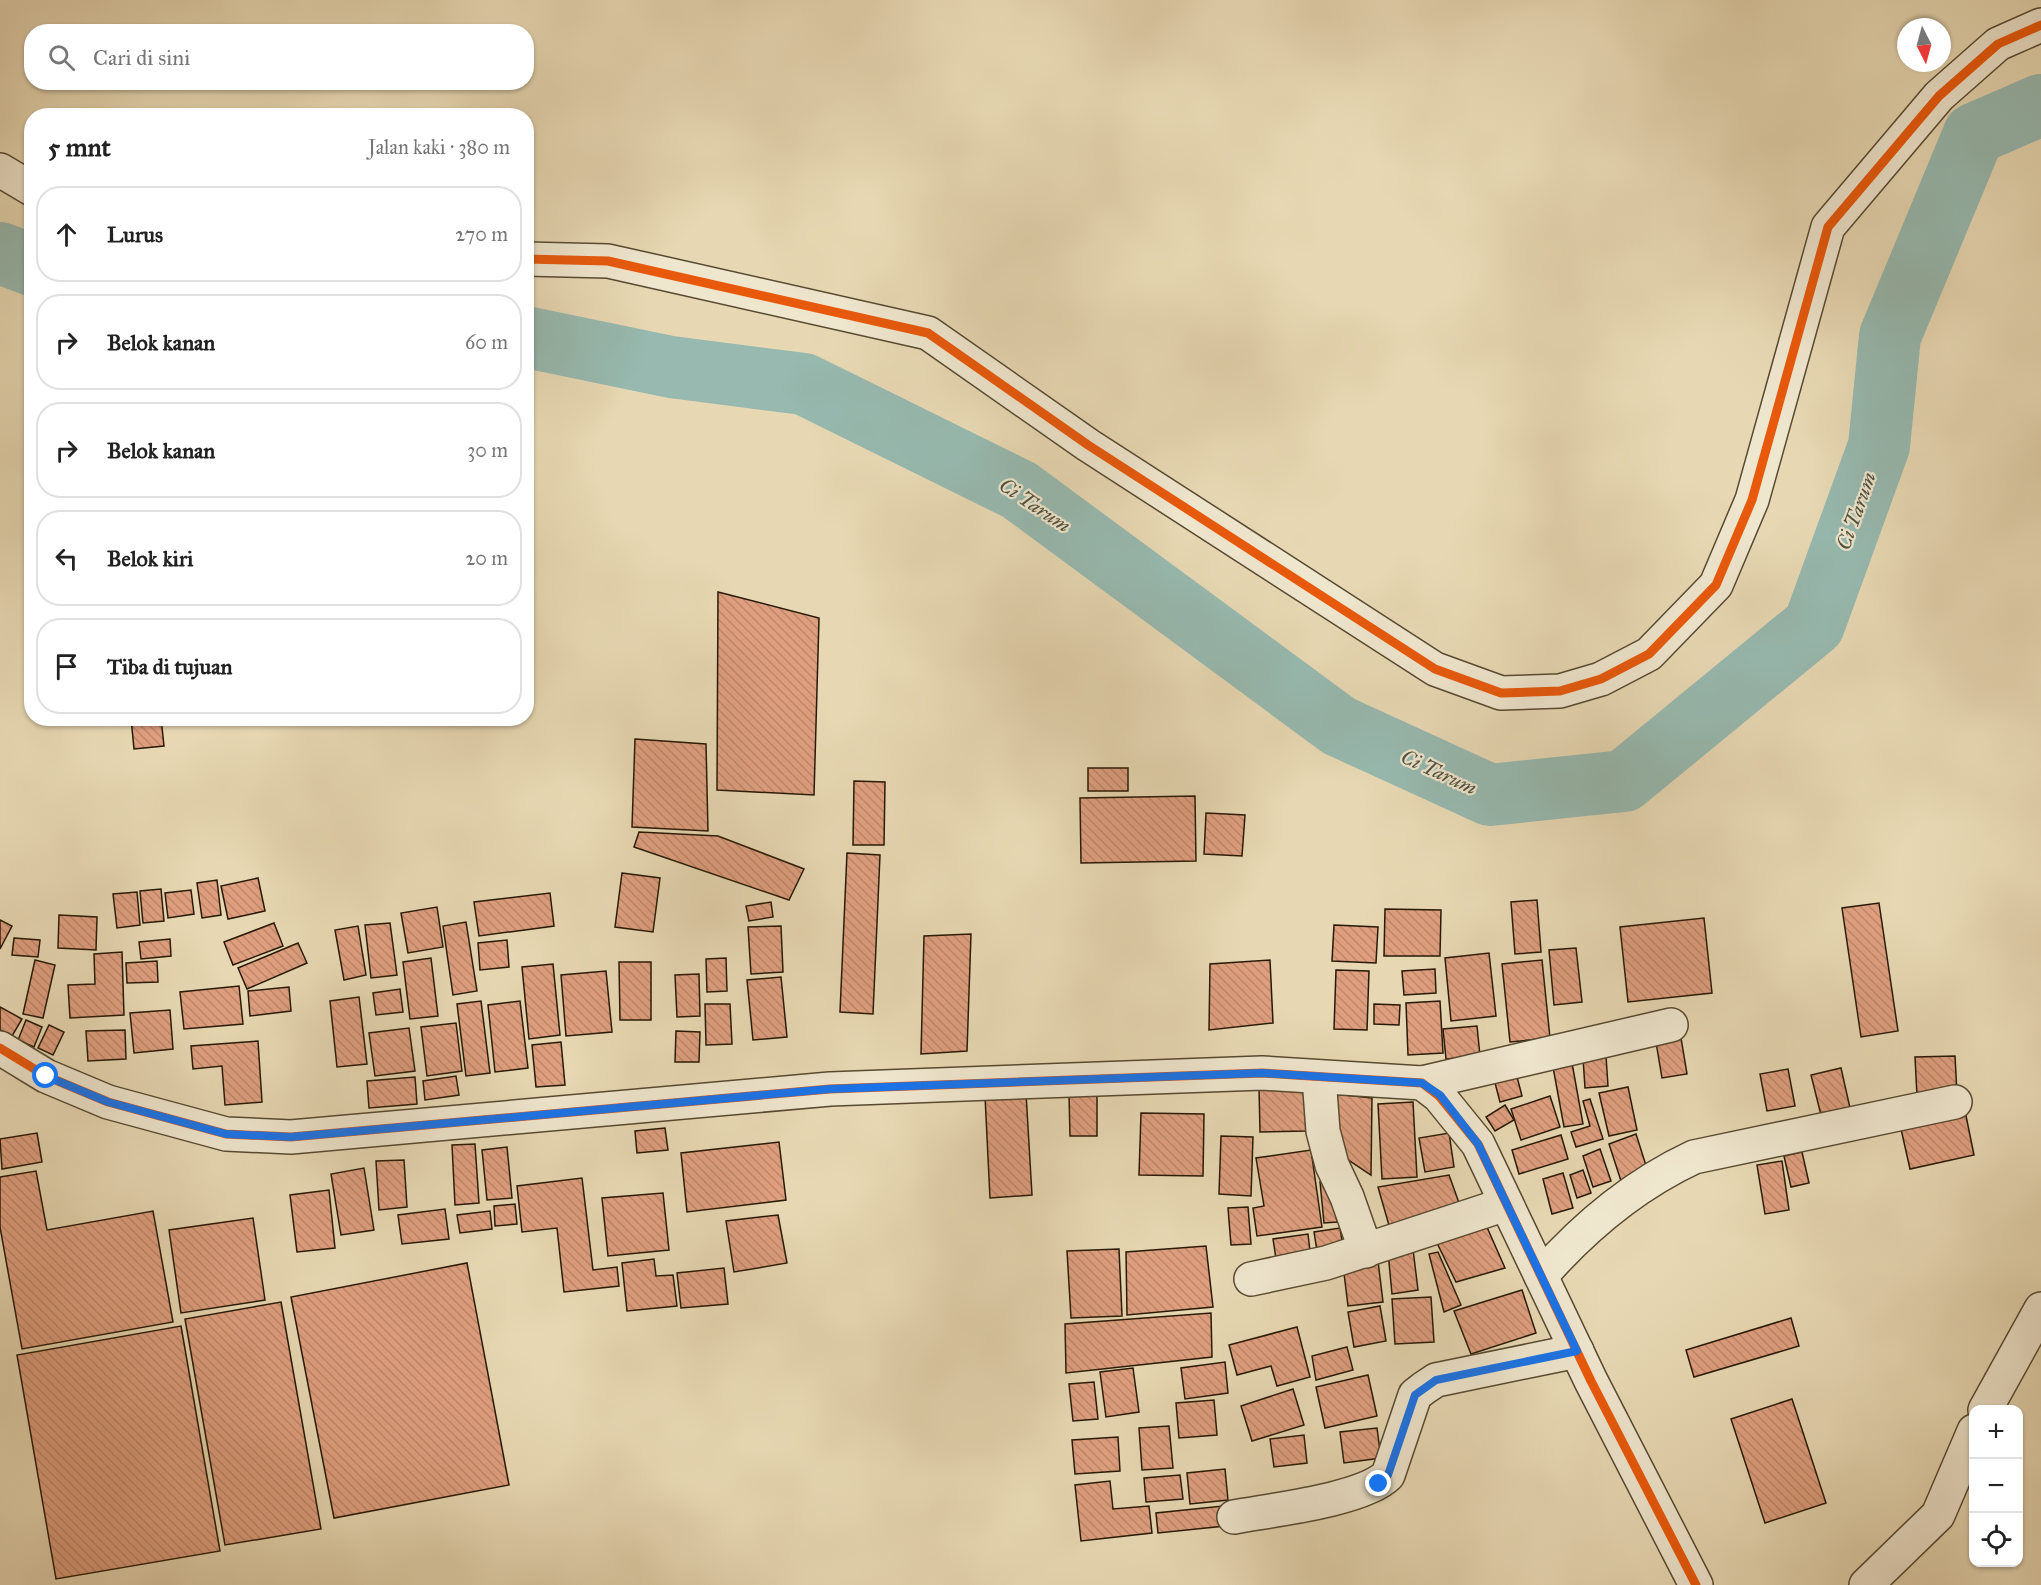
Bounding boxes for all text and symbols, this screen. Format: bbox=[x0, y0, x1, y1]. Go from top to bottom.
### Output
north arrow bbox=[1897, 18, 1951, 72]
search box bbox=[24, 24, 534, 90]
icon: search bbox=[45, 41, 78, 74]
text: Cari di sini bbox=[93, 44, 190, 71]
text: 5 mnt bbox=[48, 131, 111, 163]
text: Jalan kaki · 380 m bbox=[368, 135, 510, 159]
icon: ahead bbox=[50, 218, 83, 251]
text: Lurus bbox=[107, 221, 163, 248]
text: 270 m bbox=[455, 222, 508, 246]
icon: right bbox=[50, 326, 83, 359]
text: Belok kanan bbox=[107, 329, 215, 356]
text: 60 m bbox=[465, 330, 508, 354]
icon: right bbox=[50, 434, 83, 467]
text: Belok kanan bbox=[107, 437, 215, 464]
text: 30 m bbox=[467, 438, 508, 462]
water label: Ci Tarum bbox=[1831, 469, 1881, 553]
water label: Ci Tarum bbox=[995, 473, 1075, 537]
icon: left bbox=[50, 542, 83, 575]
text: Belok kiri bbox=[107, 545, 193, 572]
text: 20 m bbox=[465, 546, 508, 570]
icon: arrive bbox=[50, 650, 83, 683]
text: Tiba di tujuan bbox=[107, 653, 232, 680]
water label: Ci Tarum bbox=[1397, 744, 1481, 800]
route start bbox=[32, 1062, 58, 1088]
map controls bbox=[1969, 1405, 2023, 1567]
button: + bbox=[1969, 1405, 2023, 1459]
button: − bbox=[1969, 1459, 2023, 1513]
route end bbox=[1365, 1470, 1391, 1496]
button: locate bbox=[1969, 1513, 2023, 1567]

